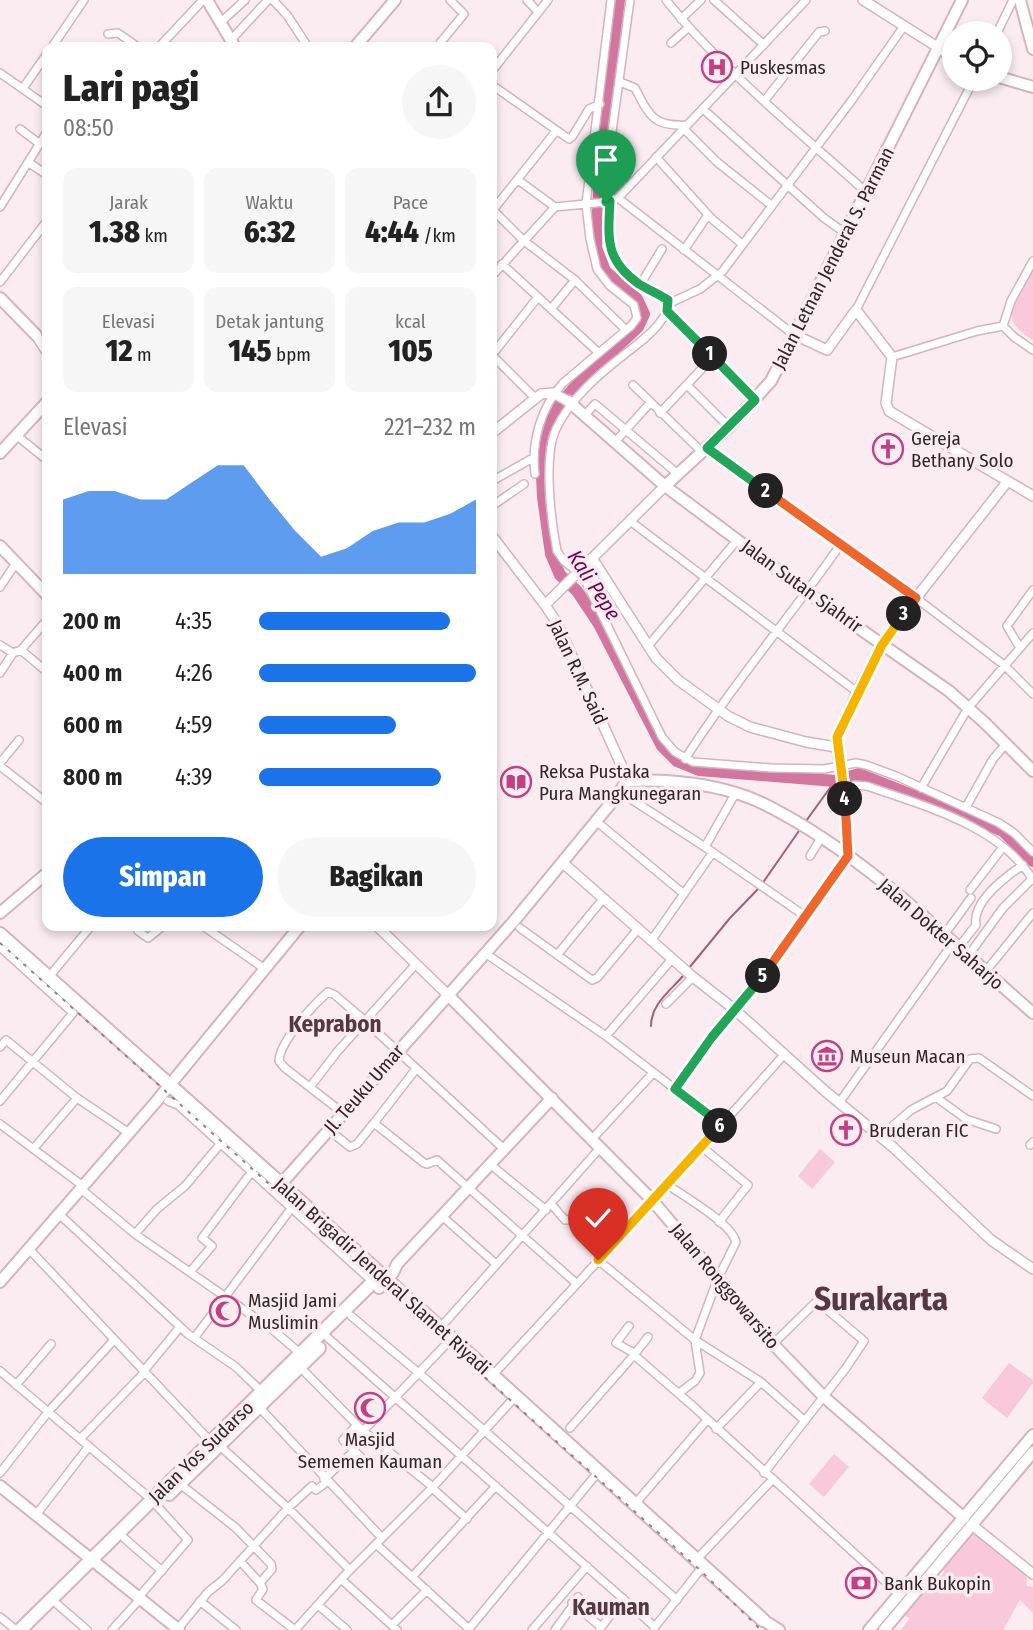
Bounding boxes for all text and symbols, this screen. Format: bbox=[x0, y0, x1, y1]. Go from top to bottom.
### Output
map controls bbox=[942, 21, 1012, 91]
button: locate bbox=[942, 21, 1012, 91]
hospital icon: Puskesmas bbox=[700, 50, 734, 84]
place label: Puskesmas bbox=[740, 56, 826, 79]
text: Lari pagi bbox=[63, 65, 199, 111]
button: share bbox=[402, 65, 476, 139]
text: 08:50 bbox=[63, 114, 114, 142]
pin bbox=[576, 130, 636, 202]
icon: arrive bbox=[587, 141, 625, 179]
street label: Jalan Letnan Jenderal S. Parman bbox=[767, 143, 899, 373]
text: Jarak bbox=[109, 191, 148, 214]
text: Waktu bbox=[246, 191, 293, 214]
text: Pace bbox=[393, 191, 428, 214]
text: 1.38 bbox=[89, 214, 140, 250]
text: 6:32 bbox=[244, 214, 295, 250]
text: 4:44 bbox=[365, 214, 419, 250]
text: km bbox=[140, 224, 168, 247]
text: /km bbox=[419, 224, 456, 247]
text: Elevasi bbox=[102, 310, 155, 333]
text: Detak jantung bbox=[215, 310, 324, 333]
text: kcal bbox=[395, 310, 426, 333]
text: 12 bbox=[105, 333, 133, 369]
text: 145 bbox=[228, 333, 272, 369]
text: 105 bbox=[388, 333, 433, 369]
pin: 1 bbox=[692, 336, 728, 372]
text: 1 bbox=[705, 342, 714, 365]
text: m bbox=[133, 343, 152, 366]
text: bpm bbox=[272, 343, 311, 366]
text: Elevasi bbox=[63, 413, 128, 441]
text: 221–232 m bbox=[384, 413, 476, 441]
place label: Gereja Bethany Solo bbox=[911, 427, 1013, 472]
church icon: Gereja Bethany Solo bbox=[871, 432, 905, 466]
pin: 2 bbox=[748, 474, 784, 508]
text: 2 bbox=[761, 479, 770, 502]
street label: Jalan Sutan Sjahrir bbox=[737, 534, 867, 638]
water label: Kali Pepe bbox=[562, 545, 626, 625]
pin: 3 bbox=[886, 596, 922, 632]
text: 3 bbox=[899, 602, 908, 625]
text: 200 m bbox=[63, 607, 121, 635]
text: 4:35 bbox=[175, 607, 212, 635]
street label: Jalan R.M. Said bbox=[544, 616, 612, 728]
text: 400 m bbox=[63, 659, 122, 687]
text: 4:26 bbox=[175, 659, 213, 687]
text: 600 m bbox=[63, 711, 122, 739]
text: 4:59 bbox=[175, 711, 213, 739]
place label: Reksa Pustaka Pura Mangkunegaran bbox=[539, 760, 701, 805]
text: 800 m bbox=[63, 763, 123, 791]
text: 4:39 bbox=[175, 763, 213, 791]
library icon: Reksa Pustaka Pura Mangkunegaran bbox=[499, 765, 533, 799]
pin: 4 bbox=[828, 782, 862, 816]
text: 4 bbox=[840, 787, 849, 810]
button: Simpan bbox=[63, 837, 263, 917]
button: Bagikan bbox=[277, 837, 476, 917]
street label: Jalan Dokter Saharjo bbox=[874, 873, 1008, 995]
pin: 5 bbox=[746, 958, 780, 993]
text: 5 bbox=[758, 964, 767, 987]
district label: Keprabon bbox=[288, 1010, 382, 1038]
street label: Jl. Teuku Umar bbox=[319, 1039, 409, 1138]
museum icon: Museun Macan bbox=[810, 1039, 844, 1073]
place label: Museun Macan bbox=[850, 1045, 965, 1068]
pin: 6 bbox=[702, 1108, 738, 1144]
church icon: Bruderan FIC bbox=[829, 1113, 863, 1147]
text: 6 bbox=[715, 1114, 724, 1137]
place label: Bruderan FIC bbox=[869, 1119, 969, 1142]
street label: Jalan Brigadir Jenderal Slamet Riyadi bbox=[269, 1173, 495, 1379]
pin bbox=[568, 1188, 628, 1260]
icon: check bbox=[579, 1199, 617, 1237]
street label: Jalan Ronggowarsito bbox=[666, 1218, 784, 1354]
district label: Surakarta bbox=[814, 1279, 948, 1319]
place label: Masjid Jami Muslimin bbox=[248, 1289, 337, 1334]
mosque icon: Masjid Jami Muslimin bbox=[208, 1294, 242, 1328]
mosque icon: Masjid Sememen Kauman bbox=[353, 1391, 387, 1425]
street label: Jalan Yos Sudarso bbox=[144, 1396, 258, 1508]
place label: Masjid Sememen Kauman bbox=[298, 1428, 442, 1473]
bank icon: Bank Bukopin bbox=[844, 1566, 878, 1600]
place label: Bank Bukopin bbox=[884, 1572, 991, 1595]
district label: Kauman bbox=[572, 1593, 650, 1621]

